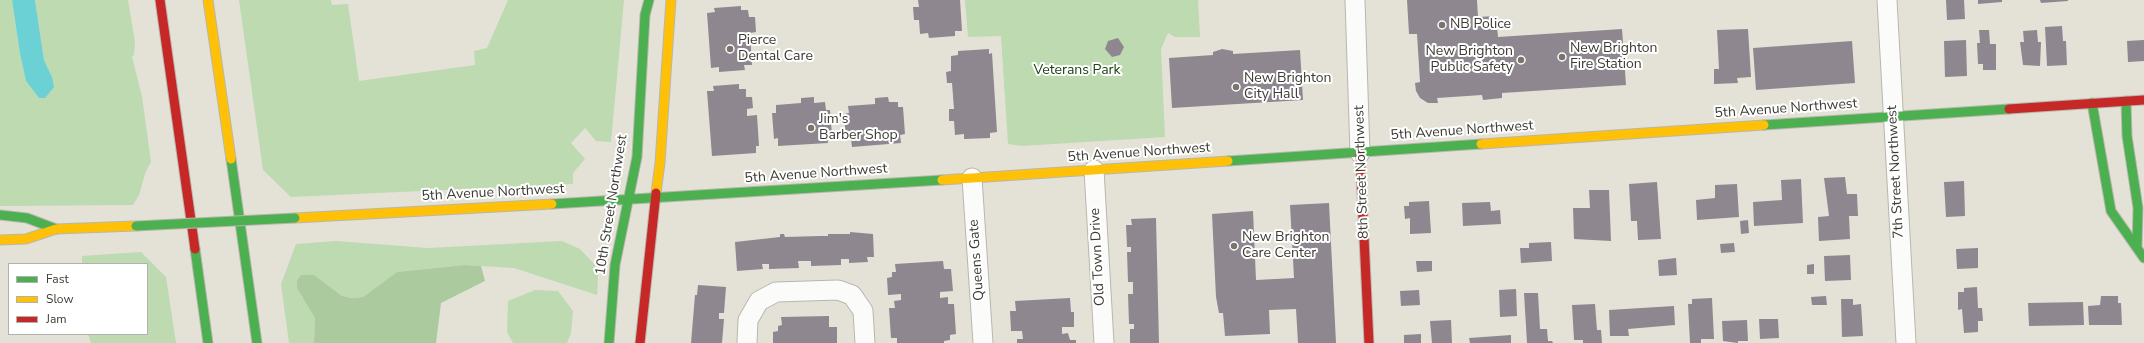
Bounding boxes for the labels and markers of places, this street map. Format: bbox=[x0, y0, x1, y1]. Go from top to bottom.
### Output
place label: NB Police bbox=[1450, 17, 1511, 33]
marker: NB Police bbox=[1437, 20, 1447, 30]
place label: Pierce Dental Care bbox=[738, 33, 813, 66]
place label: New Brighton Fire Station bbox=[1570, 41, 1658, 74]
marker: Pierce Dental Care bbox=[725, 44, 735, 54]
place label: New Brighton Public Safety bbox=[1425, 44, 1513, 76]
marker: New Brighton Fire Station bbox=[1557, 52, 1567, 62]
marker: New Brighton Public Safety bbox=[1516, 55, 1526, 65]
place label: New Brighton City Hall bbox=[1244, 71, 1332, 104]
marker: New Brighton City Hall bbox=[1231, 82, 1241, 92]
place label: Jim's Barber Shop bbox=[819, 112, 898, 144]
marker: Jim's Barber Shop bbox=[806, 123, 816, 133]
place label: New Brighton Care Center bbox=[1242, 230, 1330, 262]
marker: New Brighton Care Center bbox=[1229, 241, 1239, 251]

